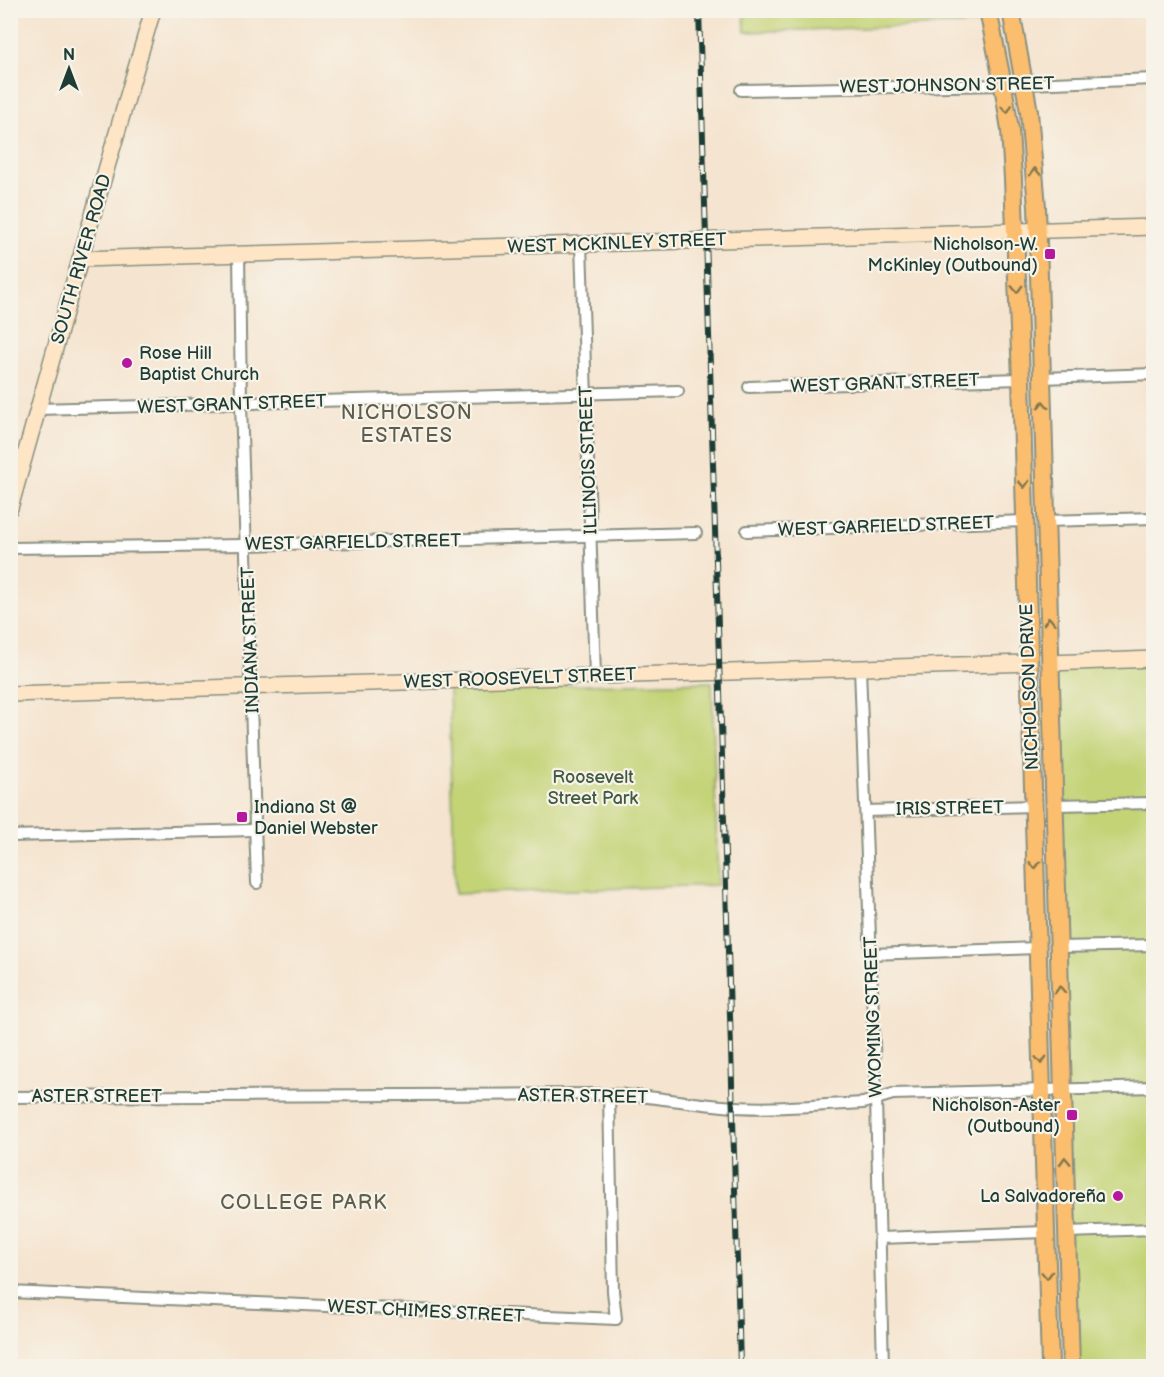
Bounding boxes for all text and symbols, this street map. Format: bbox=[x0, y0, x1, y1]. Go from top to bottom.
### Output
north arrow bbox=[39, 39, 99, 99]
text: N bbox=[63, 46, 75, 65]
street label: WEST JOHNSON STREET bbox=[839, 73, 1055, 98]
one-way arrow bbox=[1000, 105, 1012, 114]
one-way arrow bbox=[1028, 167, 1041, 176]
street label: SOUTH RIVER ROAD bbox=[47, 172, 116, 346]
street label: WEST MCKINLEY STREET bbox=[507, 229, 727, 258]
place label: Nicholson-W. McKinley (Outbound) bbox=[868, 234, 1038, 276]
marker: Nicholson-W. McKinley (Outbound) bbox=[1043, 247, 1057, 261]
one-way arrow bbox=[1011, 285, 1024, 294]
place label: Rose Hill Baptist Church bbox=[139, 343, 259, 385]
marker: Rose Hill Baptist Church bbox=[120, 356, 134, 370]
street label: WEST GRANT STREET bbox=[790, 370, 980, 397]
street label: ILLINOIS STREET bbox=[575, 385, 602, 535]
street label: WEST GRANT STREET bbox=[137, 391, 327, 418]
district label: NICHOLSON ESTATES bbox=[341, 401, 473, 448]
one-way arrow bbox=[1036, 401, 1049, 410]
one-way arrow bbox=[1017, 480, 1030, 489]
street label: WEST GARFIELD STREET bbox=[778, 512, 995, 541]
street label: WEST GARFIELD STREET bbox=[245, 530, 462, 555]
street label: INDIANA STREET bbox=[237, 566, 264, 714]
street label: NICHOLSON DRIVE bbox=[1016, 603, 1043, 771]
one-way arrow bbox=[1043, 616, 1055, 625]
street label: WEST ROOSEVELT STREET bbox=[403, 664, 637, 693]
park label: Roosevelt Street Park bbox=[548, 767, 638, 809]
place label: Indiana St @ Daniel Webster bbox=[254, 797, 378, 839]
street label: IRIS STREET bbox=[896, 797, 1004, 820]
marker: Indiana St @ Daniel Webster bbox=[235, 810, 249, 824]
one-way arrow bbox=[1029, 860, 1041, 869]
street label: WYOMING STREET bbox=[860, 936, 887, 1098]
one-way arrow bbox=[1054, 985, 1067, 994]
one-way arrow bbox=[1035, 1055, 1047, 1064]
street label: ASTER STREET bbox=[518, 1085, 648, 1108]
street label: ASTER STREET bbox=[32, 1086, 162, 1107]
place label: Nicholson-Aster (Outbound) bbox=[931, 1095, 1061, 1137]
marker: Nicholson-Aster (Outbound) bbox=[1065, 1108, 1079, 1122]
one-way arrow bbox=[1059, 1157, 1072, 1166]
place label: La Salvadoreña bbox=[980, 1186, 1106, 1207]
marker: La Salvadoreña bbox=[1111, 1189, 1125, 1203]
district label: COLLEGE PARK bbox=[220, 1191, 388, 1215]
one-way arrow bbox=[1041, 1271, 1054, 1280]
street label: WEST CHIMES STREET bbox=[327, 1296, 525, 1327]

